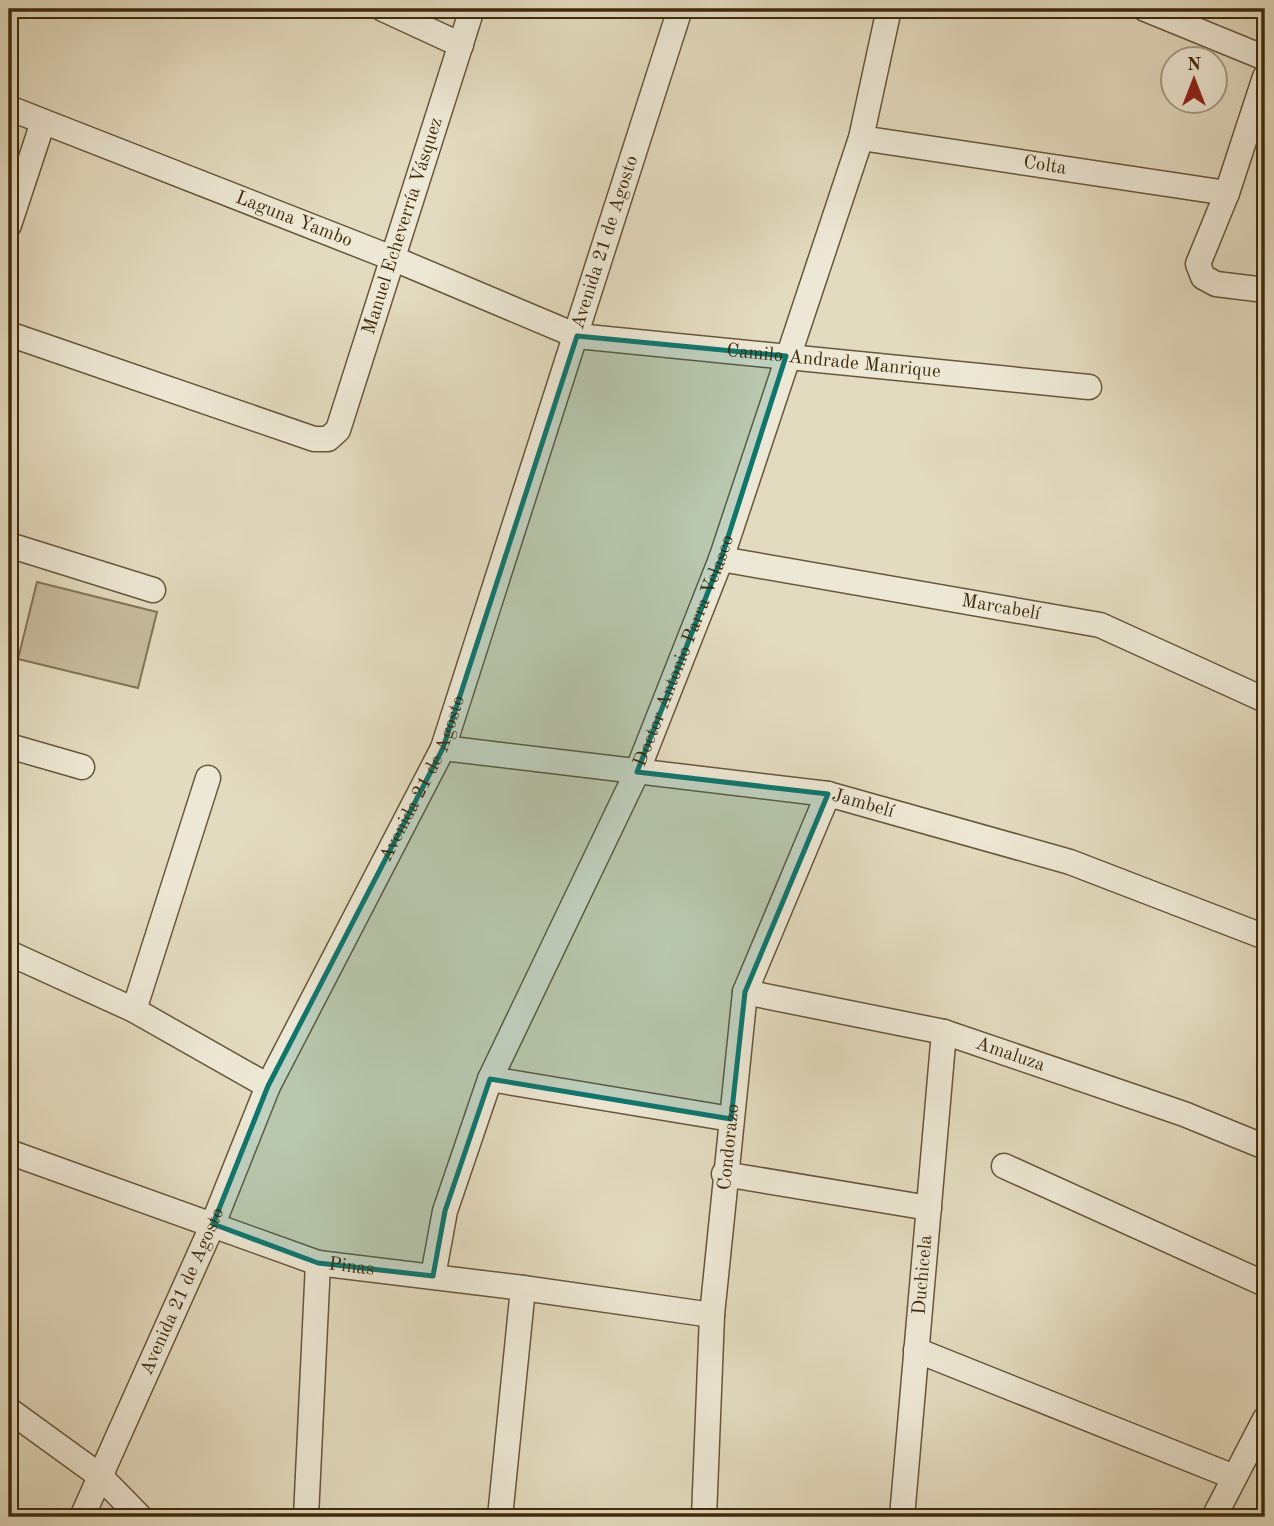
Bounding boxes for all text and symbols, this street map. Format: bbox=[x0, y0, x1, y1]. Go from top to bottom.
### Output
north arrow bbox=[1158, 46, 1228, 116]
text: N bbox=[1187, 56, 1202, 75]
street label: Manuel Echeverría Vásquez bbox=[360, 115, 446, 337]
street label: Avenida 21 de Agosto bbox=[568, 153, 642, 332]
street label: Colta bbox=[1022, 153, 1068, 178]
street label: Laguna Yambo bbox=[233, 188, 355, 251]
street label: Camilo Andrade Manrique bbox=[726, 341, 942, 382]
street label: Doctor Antonio Parra Velasco bbox=[631, 533, 738, 769]
street label: Marcabelí bbox=[960, 592, 1042, 624]
street label: Avenida 21 de Agosto bbox=[376, 693, 469, 865]
street label: Jambelí bbox=[830, 786, 897, 822]
street label: Amaluza bbox=[973, 1034, 1048, 1075]
street label: Condorazo bbox=[715, 1103, 743, 1191]
street label: Avenida 21 de Agosto bbox=[137, 1205, 228, 1378]
street label: Duchicela bbox=[910, 1233, 936, 1316]
street label: Pinas bbox=[327, 1255, 375, 1279]

